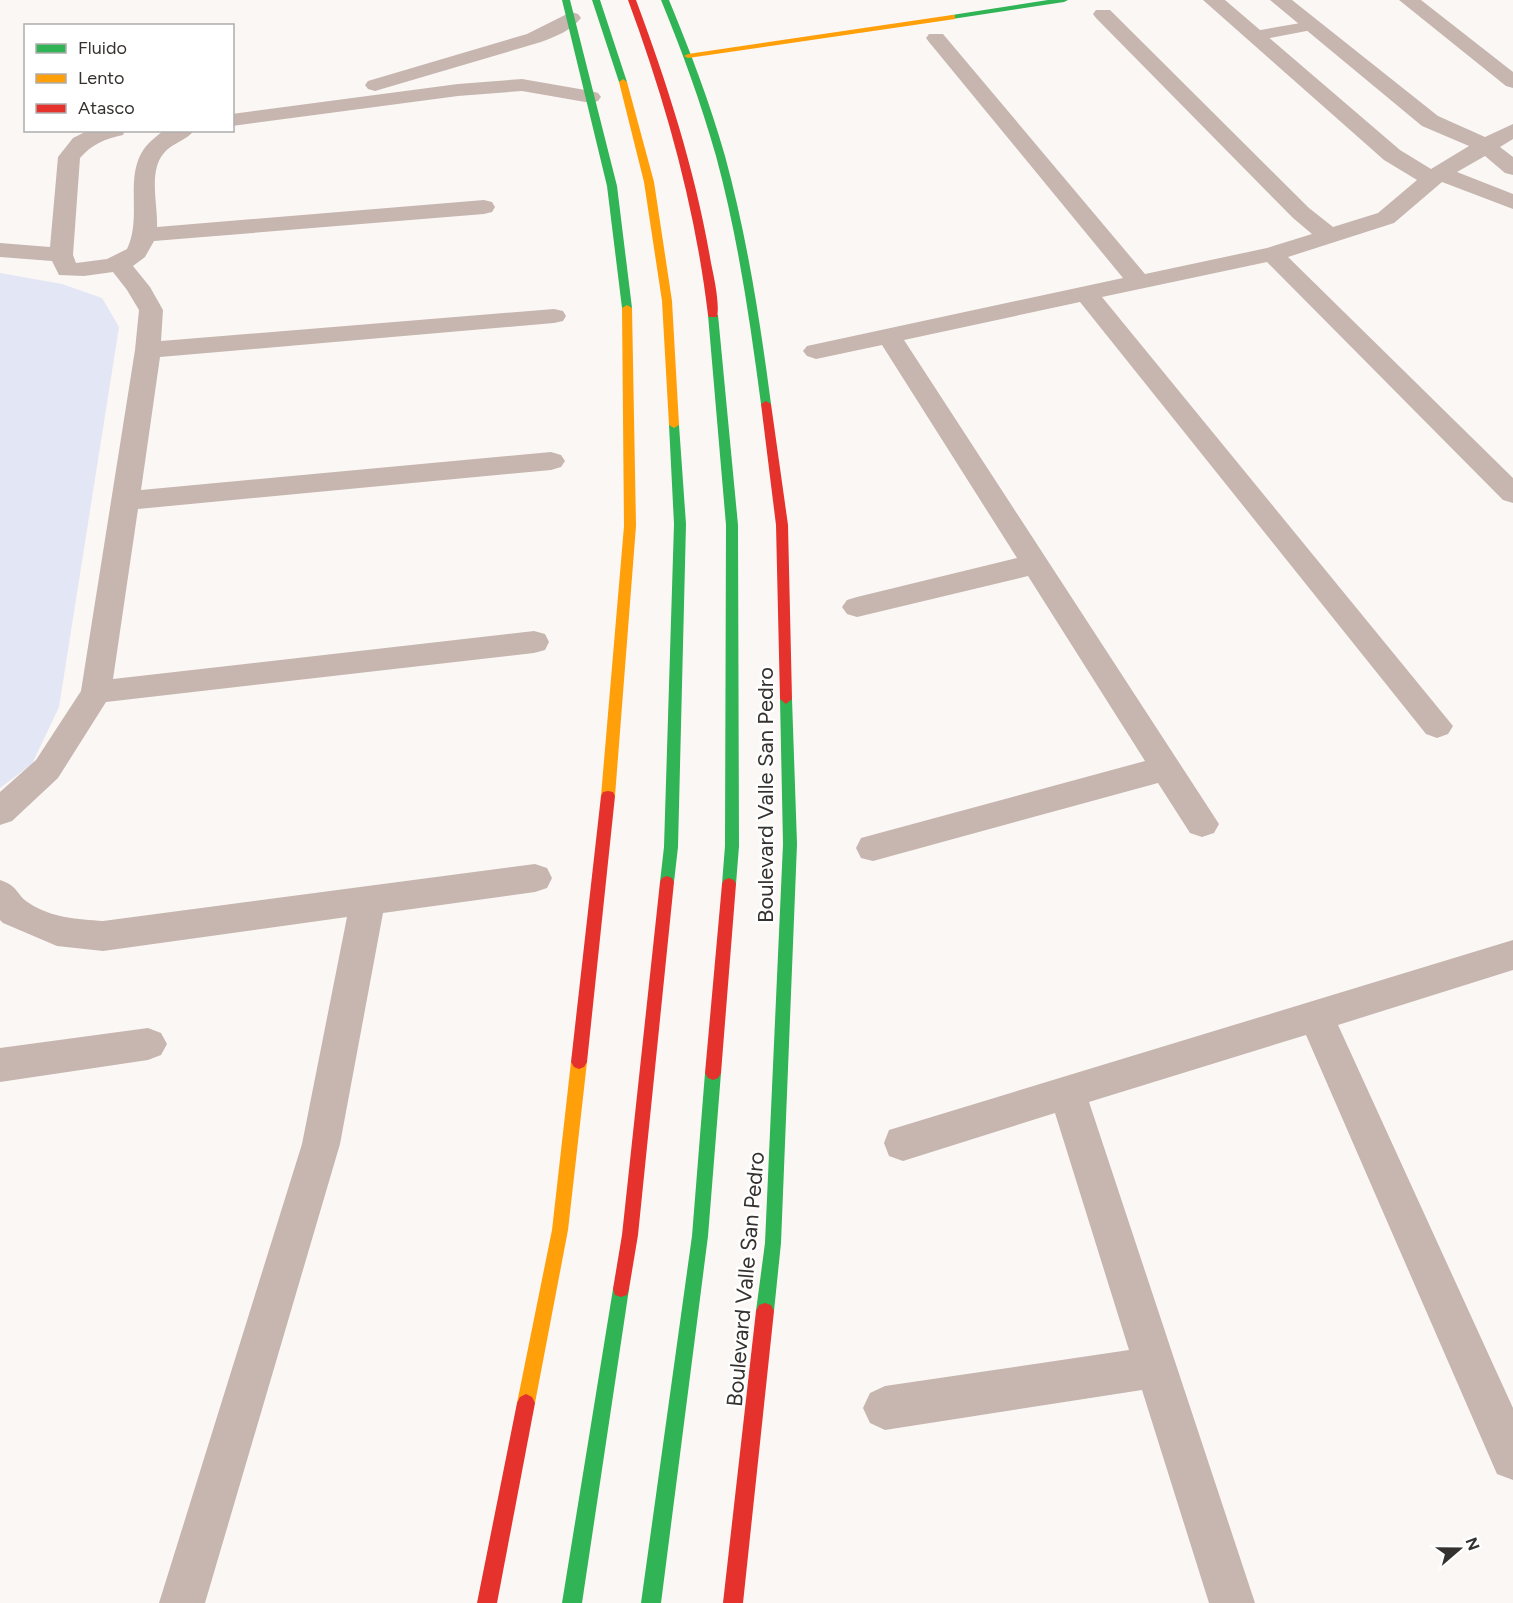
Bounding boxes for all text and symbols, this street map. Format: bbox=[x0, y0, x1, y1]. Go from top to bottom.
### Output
legend bbox=[24, 24, 234, 132]
text: Fluido bbox=[78, 37, 127, 59]
text: Lento bbox=[78, 67, 124, 89]
text: Atasco bbox=[78, 97, 135, 119]
street label: Boulevard Valle San Pedro bbox=[752, 667, 779, 923]
street label: Boulevard Valle San Pedro bbox=[721, 1150, 770, 1408]
north arrow bbox=[1429, 1519, 1489, 1579]
text: N bbox=[1462, 1535, 1484, 1553]

